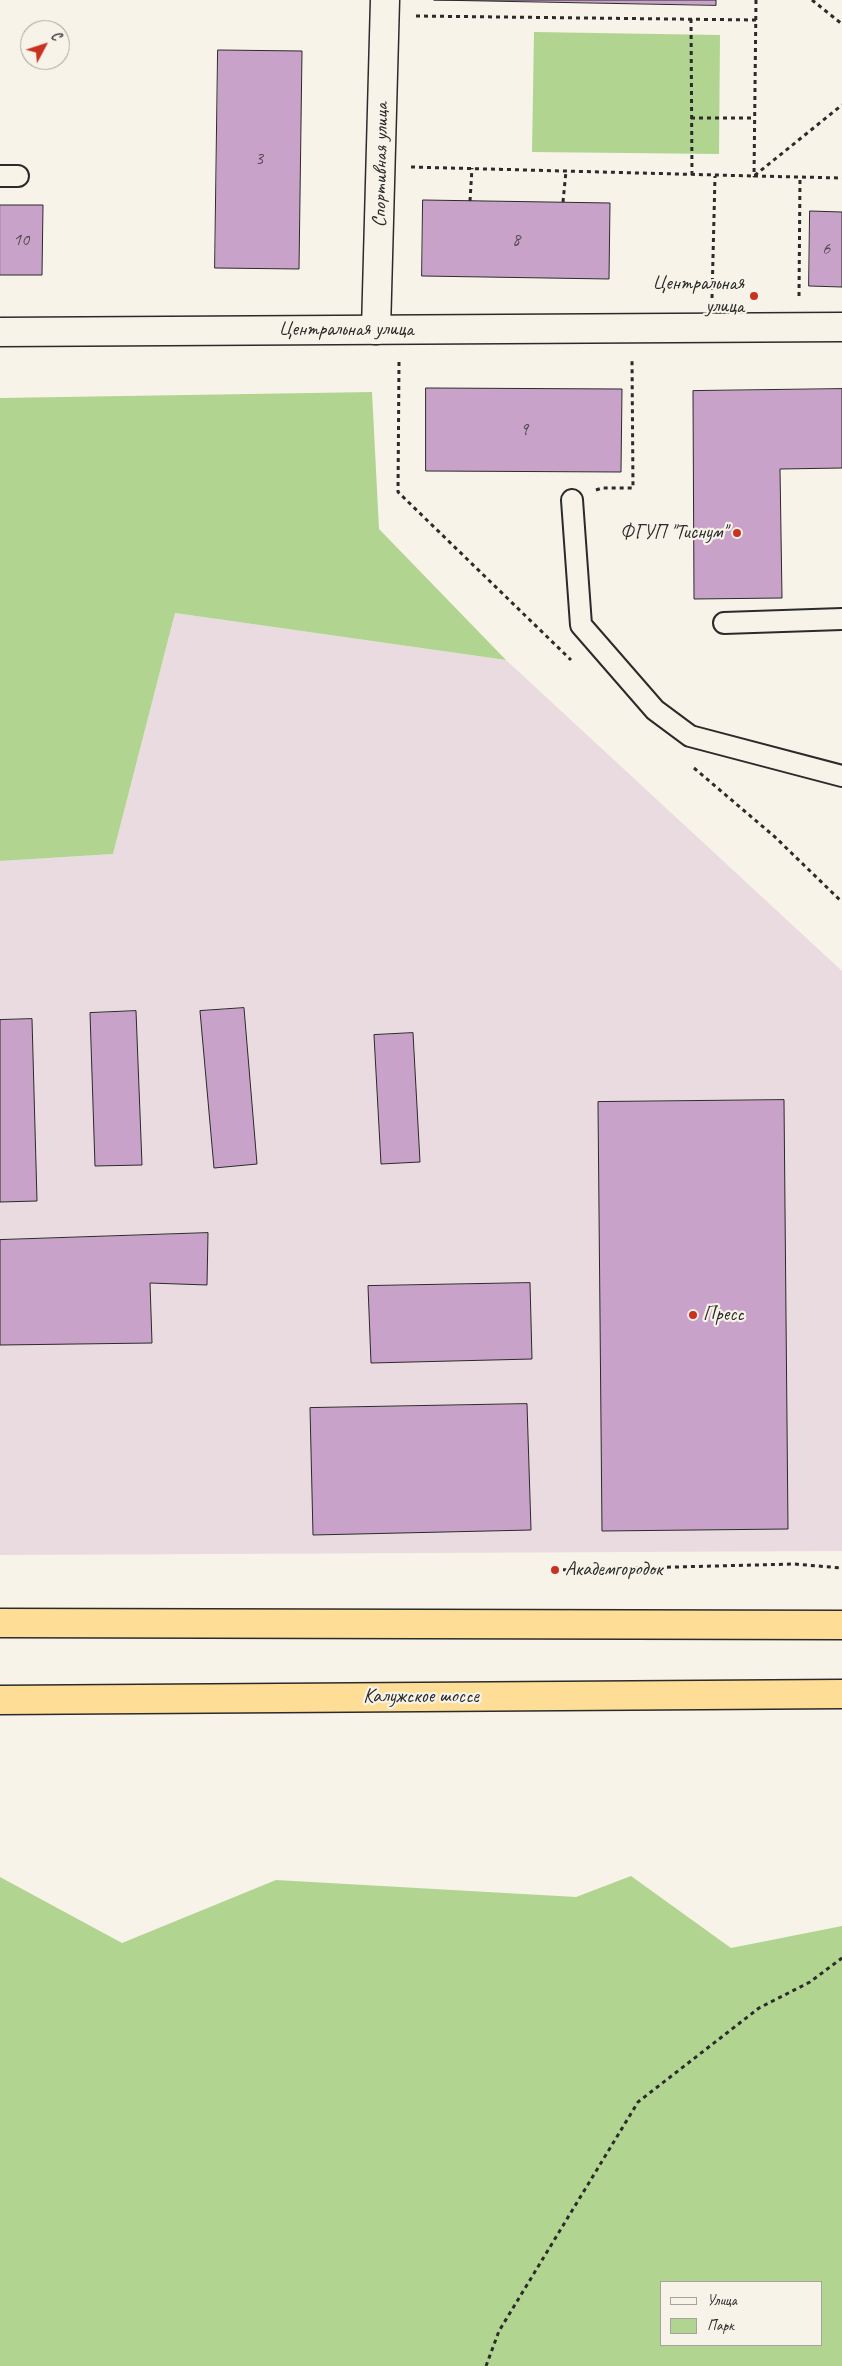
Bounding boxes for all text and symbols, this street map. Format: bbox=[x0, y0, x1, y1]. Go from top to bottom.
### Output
north arrow bbox=[20, 20, 70, 70]
text: С bbox=[47, 28, 65, 44]
street label: Спортивная улица bbox=[368, 102, 394, 228]
house number: 3 bbox=[255, 148, 263, 170]
house number: 10 bbox=[13, 229, 29, 251]
house number: 8 bbox=[512, 229, 520, 251]
house number: 6 bbox=[822, 238, 830, 260]
place label: Центральная улица bbox=[652, 272, 744, 319]
marker: Центральная улица bbox=[748, 290, 760, 302]
street label: Центральная улица bbox=[278, 318, 414, 342]
house number: 9 bbox=[520, 419, 528, 441]
place label: ФГУП "Тиснум" bbox=[620, 521, 727, 545]
marker: ФГУП "Тиснум" bbox=[731, 527, 743, 539]
place label: Пресс bbox=[703, 1303, 744, 1327]
marker: Пресс bbox=[687, 1309, 699, 1321]
place label: Академгородок bbox=[565, 1558, 662, 1582]
marker: Академгородок bbox=[549, 1564, 561, 1576]
street label: Калужское шоссе bbox=[363, 1685, 479, 1709]
legend bbox=[660, 2281, 822, 2346]
text: Улица bbox=[707, 2291, 737, 2310]
text: Парк bbox=[707, 2316, 734, 2335]

